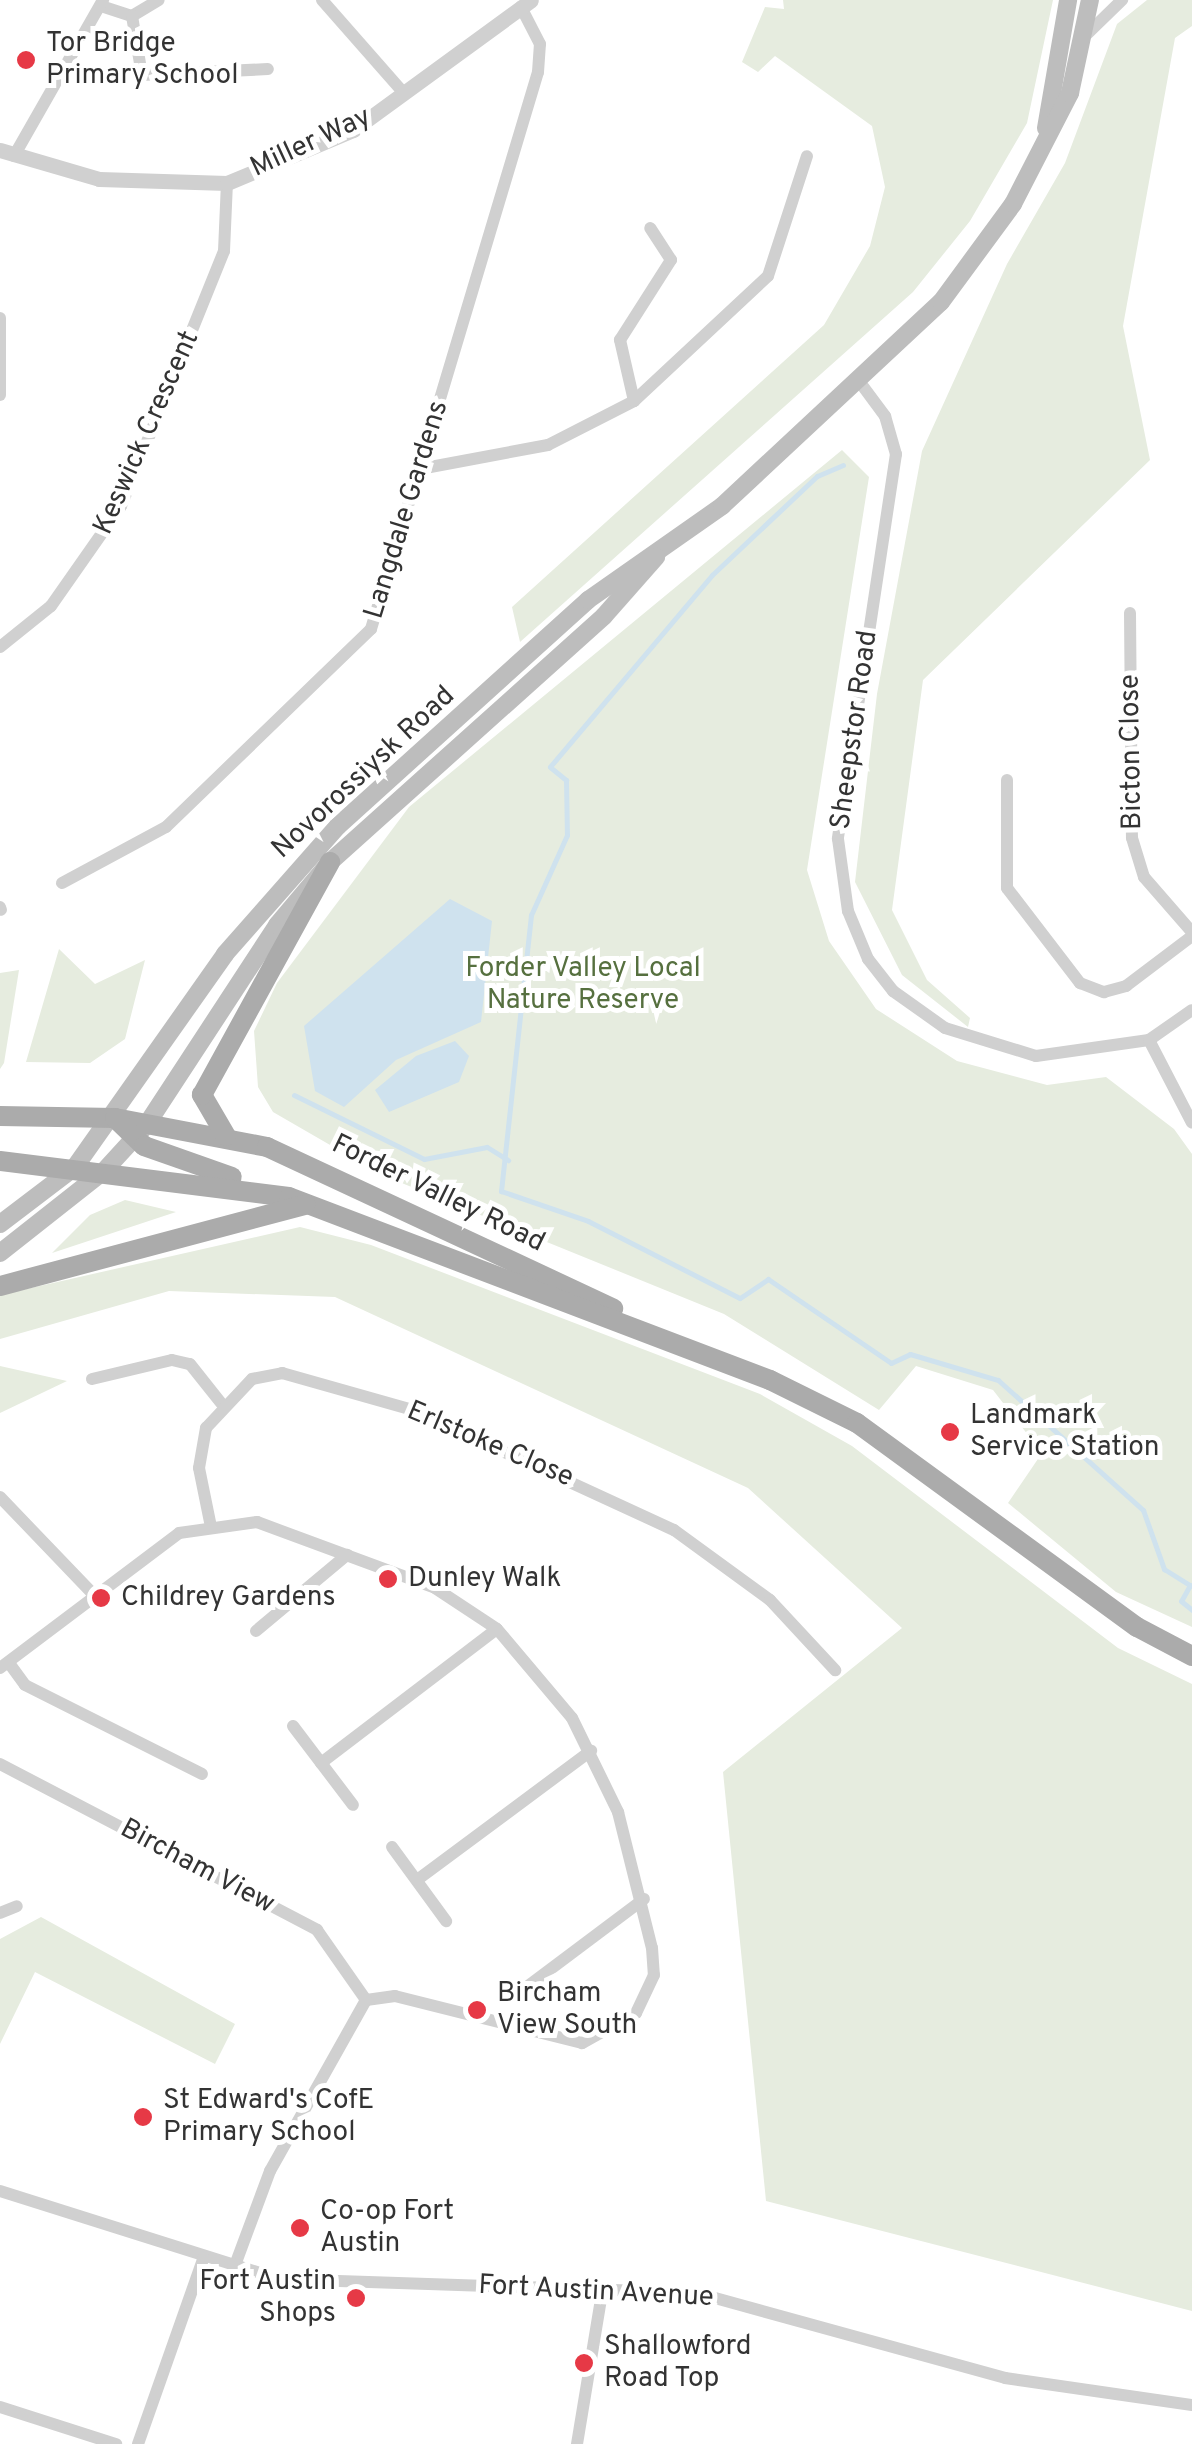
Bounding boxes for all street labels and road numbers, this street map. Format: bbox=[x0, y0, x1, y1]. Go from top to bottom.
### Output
street label: Miller Way bbox=[245, 100, 377, 186]
street label: Keswick Crescent bbox=[87, 326, 207, 540]
street label: Langdale Gardens bbox=[358, 397, 456, 623]
street label: Sheepstor Road bbox=[824, 628, 886, 832]
street label: Bicton Close bbox=[1114, 674, 1150, 830]
street label: Novorossiysk Road bbox=[266, 680, 462, 866]
street label: Forder Valley Road bbox=[325, 1128, 551, 1260]
street label: Erlstoke Close bbox=[402, 1395, 578, 1495]
street label: Bircham View bbox=[114, 1812, 280, 1922]
street label: Fort Austin Avenue bbox=[476, 2269, 716, 2315]

